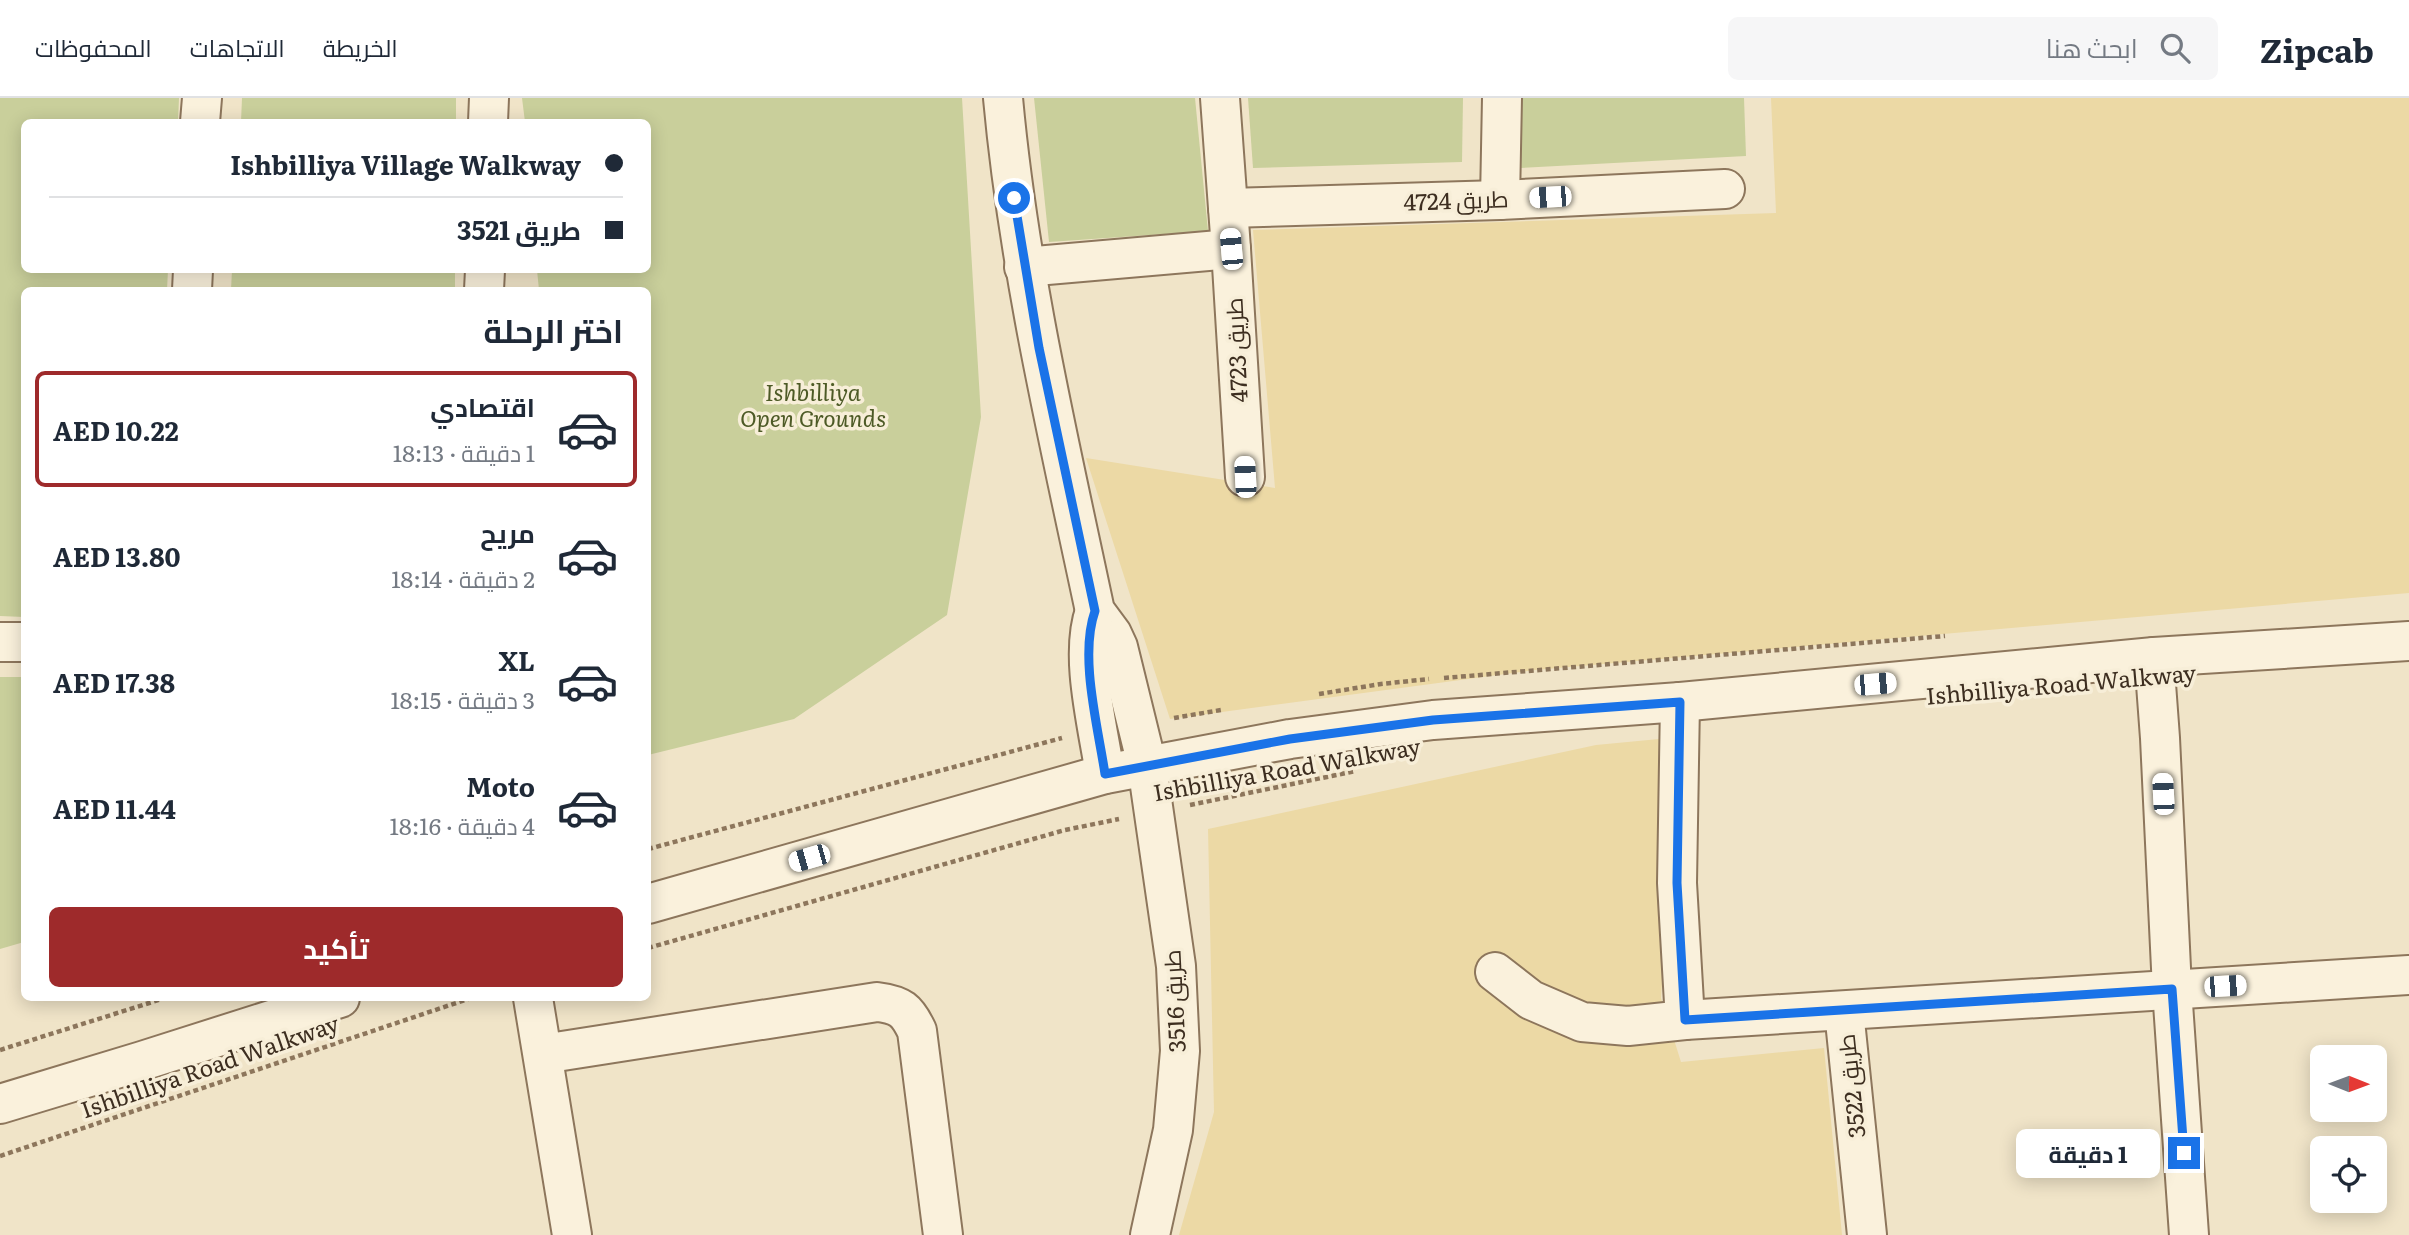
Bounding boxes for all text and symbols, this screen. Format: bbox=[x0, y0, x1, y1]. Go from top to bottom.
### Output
search box bbox=[1728, 17, 2218, 80]
text: Zipcab bbox=[2260, 24, 2374, 73]
text: ابحث هنا bbox=[2046, 27, 2138, 66]
text: المحفوظات bbox=[35, 29, 152, 64]
text: الاتجاهات bbox=[190, 29, 285, 64]
text: الخريطة bbox=[323, 29, 398, 64]
icon: search bbox=[2156, 29, 2194, 67]
text: Ishbilliya Village Walkway bbox=[230, 144, 581, 183]
street label: طريق 4724 bbox=[1403, 180, 1509, 218]
route start bbox=[998, 182, 1030, 214]
car bbox=[1529, 185, 1572, 209]
text: طريق 3521 bbox=[457, 209, 581, 248]
car bbox=[1219, 227, 1244, 271]
street label: طريق 4723 bbox=[1215, 297, 1255, 403]
text: اختر الرحلة bbox=[484, 305, 623, 353]
park label: Ishbilliya Open Grounds bbox=[740, 374, 886, 434]
text: اقتصادي bbox=[430, 386, 535, 425]
icon: car bbox=[556, 398, 619, 461]
text: AED 10.22 bbox=[53, 410, 179, 449]
text: 1 دقيقة · 18:13 bbox=[393, 435, 535, 469]
car bbox=[1234, 455, 1257, 499]
text: مريح bbox=[480, 512, 535, 551]
icon: car bbox=[556, 524, 619, 587]
text: AED 13.80 bbox=[53, 536, 181, 575]
text: 2 دقيقة · 18:14 bbox=[391, 561, 535, 595]
text: XL bbox=[498, 640, 535, 679]
icon: car bbox=[556, 650, 619, 713]
street label: Ishbilliya Road Walkway bbox=[1924, 654, 2198, 712]
text: AED 17.38 bbox=[53, 662, 175, 701]
car bbox=[1854, 672, 1897, 696]
text: 3 دقيقة · 18:15 bbox=[390, 682, 535, 716]
street label: Ishbilliya Road Walkway bbox=[1150, 728, 1424, 808]
text: Moto bbox=[466, 766, 535, 805]
car bbox=[2152, 772, 2175, 816]
icon: car bbox=[556, 776, 619, 839]
text: AED 11.44 bbox=[53, 788, 176, 827]
text: 4 دقيقة · 18:16 bbox=[390, 808, 535, 842]
car bbox=[786, 842, 833, 874]
button: تأكيد bbox=[49, 907, 623, 987]
street label: طريق 3516 bbox=[1153, 949, 1193, 1053]
car bbox=[2204, 974, 2247, 998]
street label: Ishbilliya Road Walkway bbox=[76, 1005, 344, 1125]
street label: طريق 3522 bbox=[1828, 1033, 1872, 1140]
north arrow bbox=[2310, 1045, 2387, 1122]
map controls bbox=[2310, 1045, 2387, 1213]
callout: 1 دقيقة bbox=[2016, 1128, 2160, 1178]
text: 1 دقيقة bbox=[2048, 1136, 2128, 1170]
button: locate bbox=[2310, 1136, 2387, 1213]
route end bbox=[2168, 1137, 2200, 1169]

